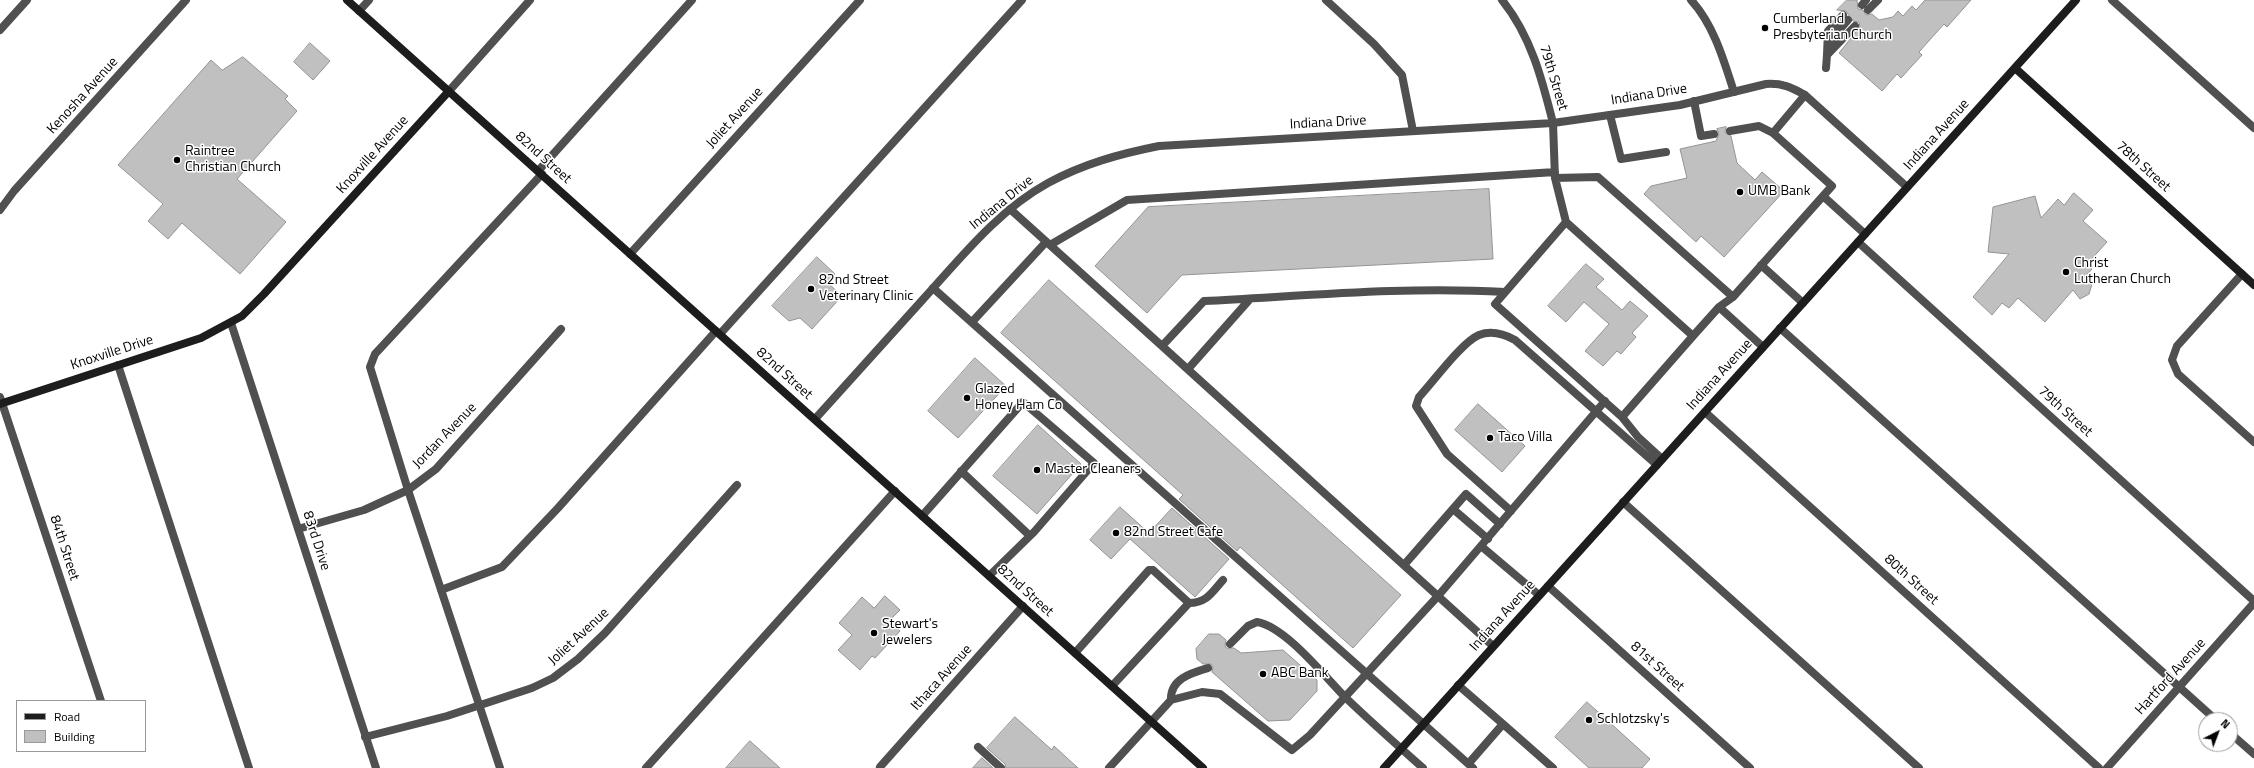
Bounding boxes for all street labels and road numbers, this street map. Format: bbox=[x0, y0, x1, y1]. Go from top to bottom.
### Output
street label: 79th Street bbox=[1535, 43, 1571, 113]
street label: Kenosha Avenue bbox=[44, 54, 122, 138]
street label: Indiana Drive bbox=[1610, 81, 1688, 109]
street label: Joliet Avenue bbox=[703, 84, 767, 152]
street label: Indiana Avenue bbox=[1901, 96, 1973, 174]
street label: Knoxville Avenue bbox=[334, 113, 412, 197]
street label: Indiana Drive bbox=[1289, 113, 1367, 133]
street label: 82nd Street bbox=[511, 128, 575, 188]
street label: 78th Street bbox=[2112, 138, 2174, 196]
street label: Indiana Drive bbox=[967, 172, 1037, 234]
street label: Knoxville Drive bbox=[68, 332, 156, 374]
street label: Indiana Avenue bbox=[1684, 336, 1756, 414]
street label: 82nd Street bbox=[752, 344, 816, 404]
street label: 79th Street bbox=[2034, 383, 2096, 441]
street label: Jordan Avenue bbox=[409, 400, 481, 472]
street label: 83rd Drive bbox=[299, 509, 333, 573]
street label: 84th Street bbox=[46, 513, 82, 583]
street label: 80th Street bbox=[1880, 551, 1942, 609]
street label: 82nd Street bbox=[993, 561, 1057, 621]
street label: Indiana Avenue bbox=[1467, 577, 1539, 655]
street label: Joliet Avenue bbox=[545, 605, 613, 669]
street label: Hartford Avenue bbox=[2132, 635, 2210, 719]
street label: 81st Street bbox=[1627, 639, 1687, 695]
street label: Ithaca Avenue bbox=[908, 642, 976, 714]

